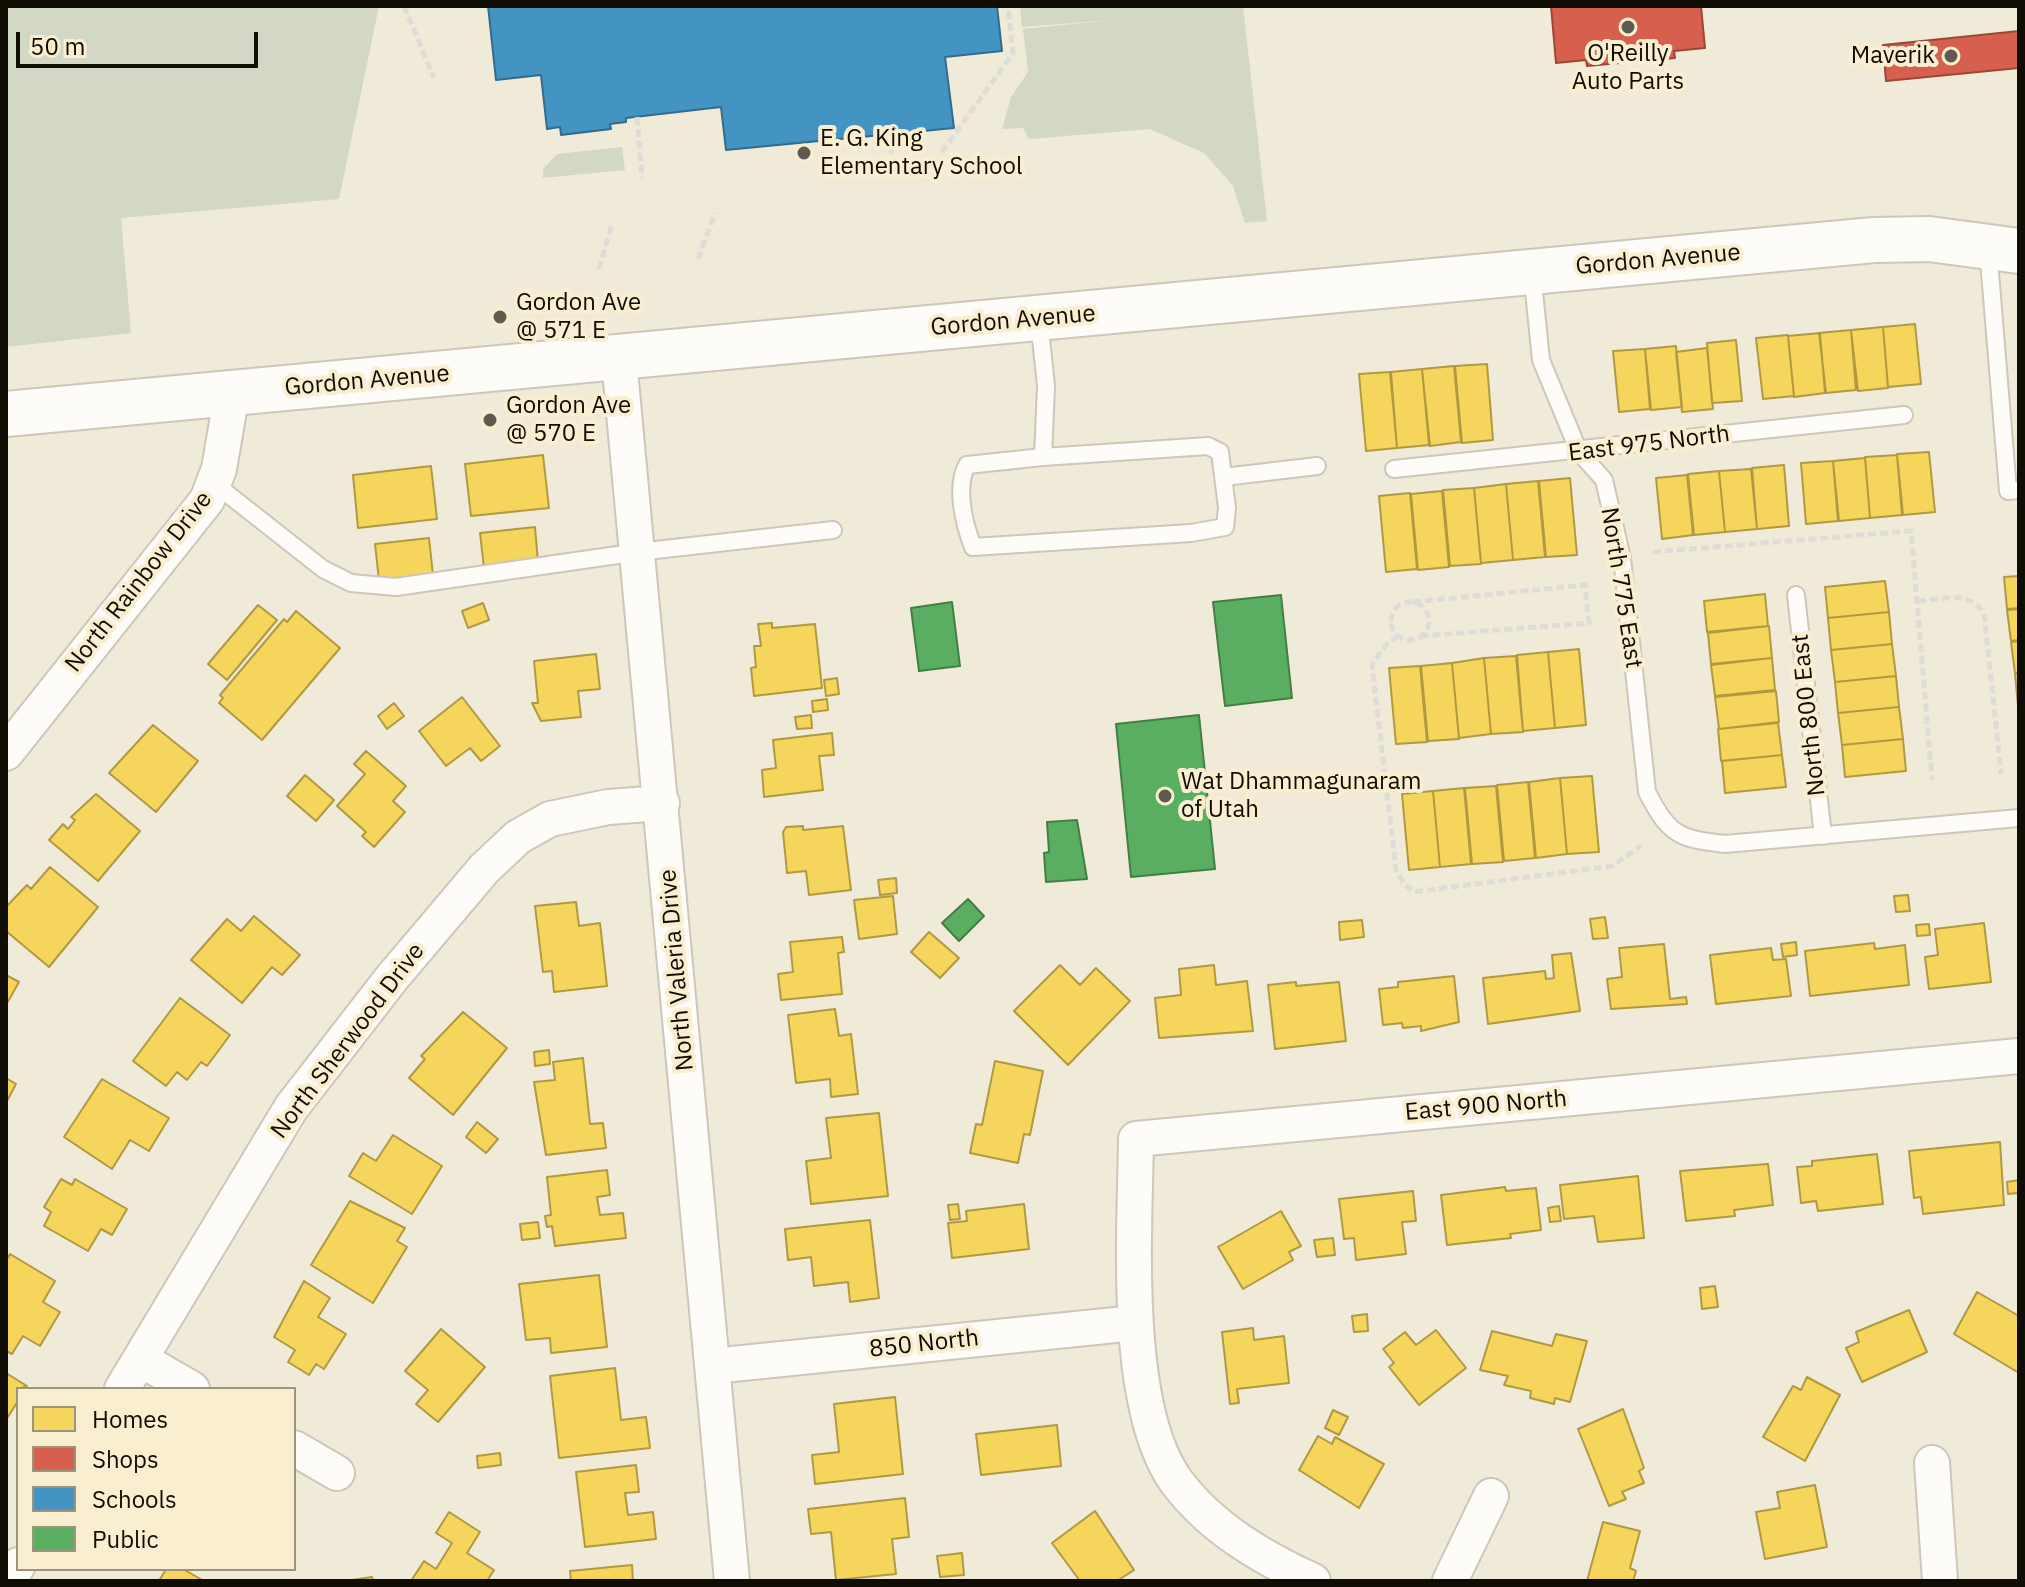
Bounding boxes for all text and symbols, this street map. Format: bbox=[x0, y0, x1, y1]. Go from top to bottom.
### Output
scale bar bbox=[20, 16, 262, 66]
marker: O'Reilly Auto Parts bbox=[1619, 18, 1637, 36]
text: 50 m bbox=[30, 30, 85, 62]
place label: O'Reilly Auto Parts bbox=[1572, 40, 1684, 96]
place label: Maverik bbox=[1851, 42, 1935, 70]
marker: Maverik bbox=[1942, 47, 1960, 65]
place label: E. G. King Elementary School bbox=[820, 125, 1022, 181]
marker: E. G. King Elementary School bbox=[795, 144, 813, 162]
street label: Gordon Avenue bbox=[1574, 238, 1742, 282]
place label: Gordon Ave @ 571 E bbox=[516, 289, 641, 345]
street label: Gordon Avenue bbox=[929, 299, 1097, 343]
marker: Gordon Ave @ 571 E bbox=[491, 308, 509, 326]
street label: Gordon Avenue bbox=[283, 359, 451, 403]
place label: Gordon Ave @ 570 E bbox=[506, 392, 631, 448]
marker: Gordon Ave @ 570 E bbox=[481, 411, 499, 429]
street label: East 975 North bbox=[1567, 420, 1731, 468]
street label: North Rainbow Drive bbox=[59, 486, 219, 678]
street label: North 775 East bbox=[1594, 505, 1648, 671]
street label: North 800 East bbox=[1786, 633, 1832, 797]
place label: Wat Dhammagunaram of Utah bbox=[1181, 768, 1421, 824]
marker: Wat Dhammagunaram of Utah bbox=[1156, 787, 1174, 805]
street label: North Valeria Drive bbox=[654, 868, 700, 1072]
street label: North Sherwood Drive bbox=[265, 938, 431, 1144]
street label: East 900 North bbox=[1404, 1085, 1568, 1127]
street label: 850 North bbox=[868, 1324, 980, 1364]
legend bbox=[16, 1387, 296, 1571]
text: Homes bbox=[92, 1403, 168, 1435]
text: Shops bbox=[92, 1443, 159, 1475]
text: Schools bbox=[92, 1483, 177, 1515]
text: Public bbox=[92, 1523, 159, 1555]

